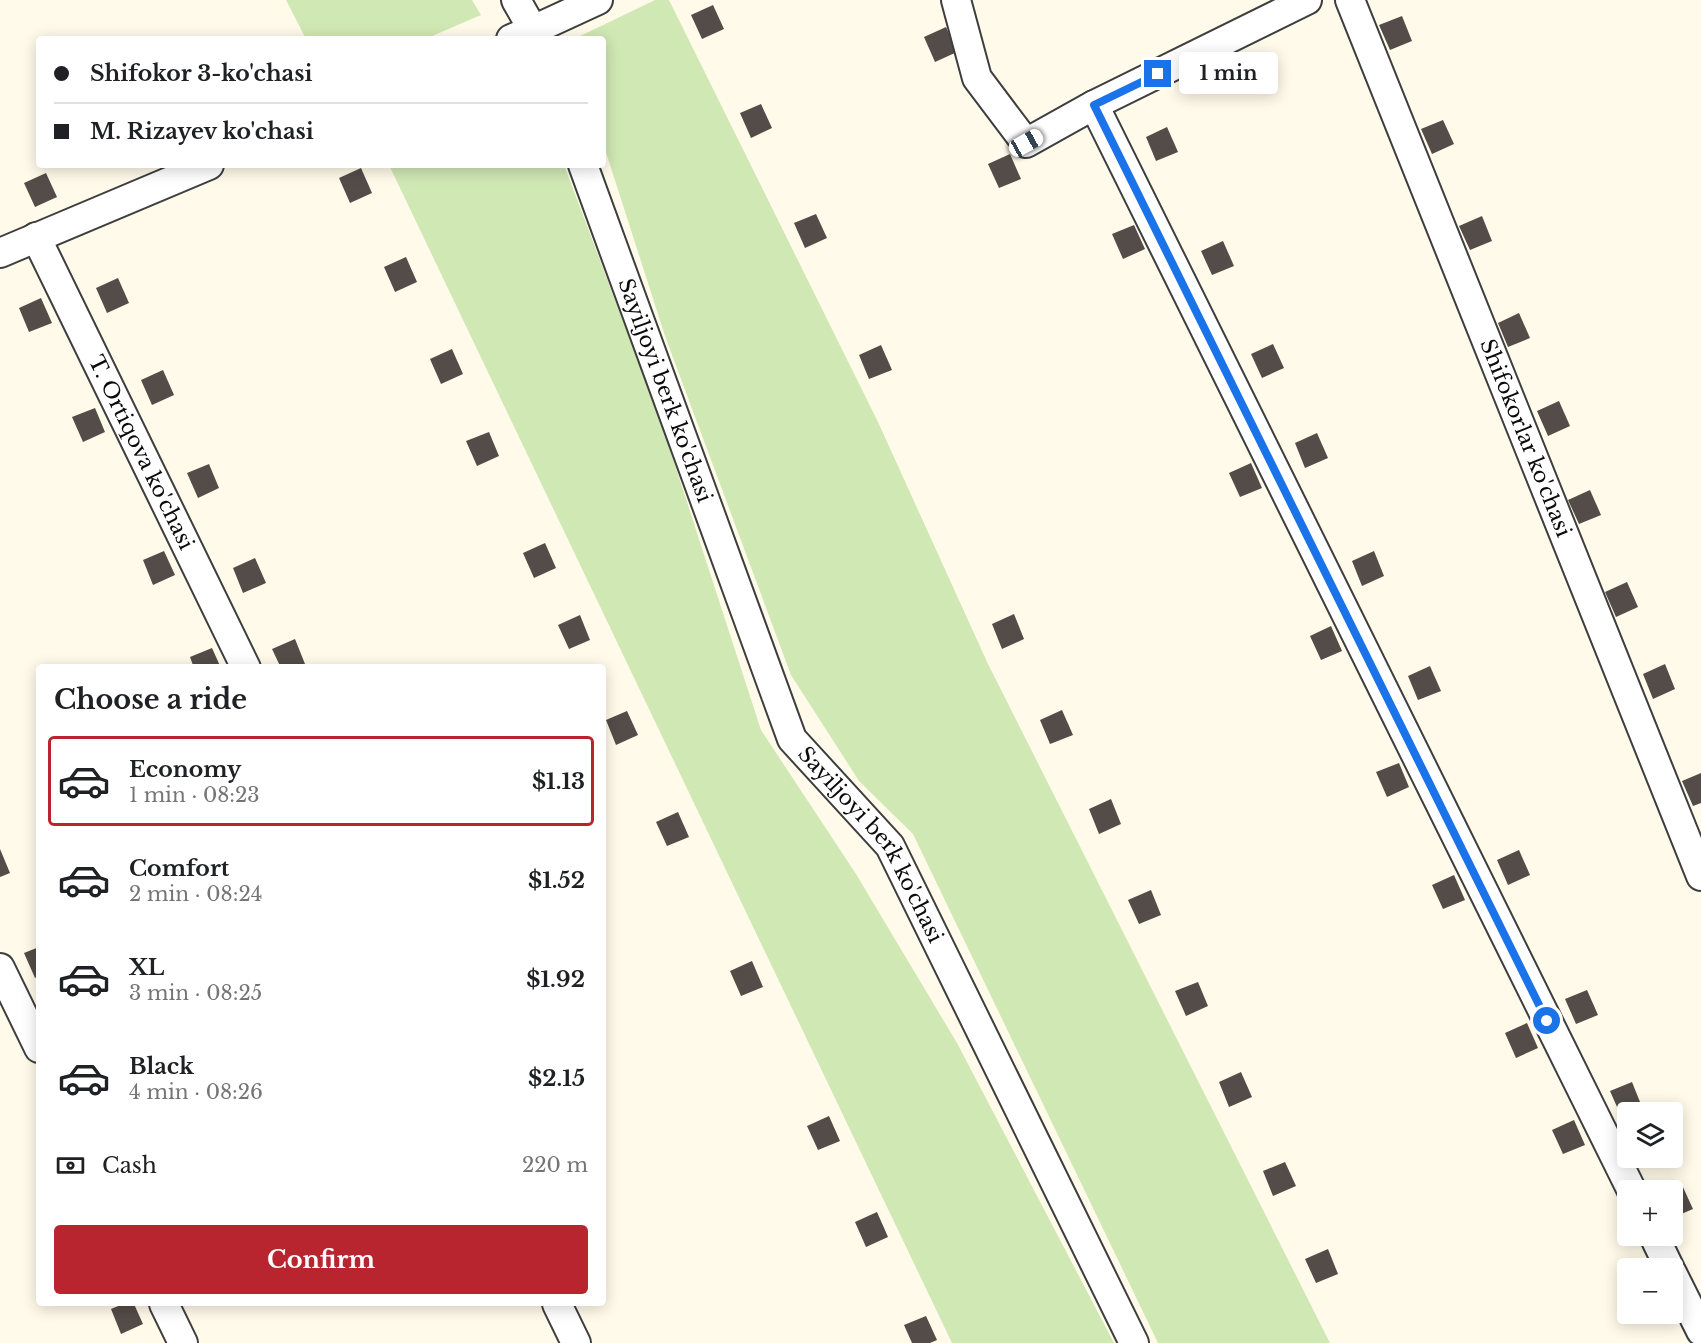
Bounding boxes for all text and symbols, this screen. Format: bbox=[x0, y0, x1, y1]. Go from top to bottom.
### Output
callout: 1 min bbox=[1179, 53, 1278, 95]
text: Shifokor 3-ko'chasi bbox=[90, 60, 312, 87]
route end bbox=[1144, 60, 1171, 87]
text: 1 min bbox=[1200, 61, 1257, 85]
text: M. Rizayev ko'chasi bbox=[90, 118, 314, 145]
car bbox=[1006, 126, 1046, 160]
street label: Sayiljoyi berk ko'chasi bbox=[612, 275, 718, 506]
street label: Shifokorlar ko'chasi bbox=[1474, 335, 1577, 541]
street label: T. Ortiqova ko'chasi bbox=[83, 351, 199, 554]
text: Choose a ride bbox=[54, 683, 247, 716]
street label: Sayiljoyi berk ko'chasi bbox=[792, 741, 949, 947]
icon: car bbox=[57, 754, 111, 808]
text: Economy bbox=[129, 756, 241, 783]
text: $1.13 bbox=[532, 768, 585, 795]
text: 1 min · 08:23 bbox=[129, 783, 260, 807]
icon: car bbox=[57, 853, 111, 907]
text: Comfort bbox=[129, 855, 229, 882]
text: $1.52 bbox=[528, 867, 585, 894]
text: 2 min · 08:24 bbox=[129, 882, 262, 906]
icon: car bbox=[57, 952, 111, 1006]
text: XL bbox=[129, 954, 164, 981]
text: $1.92 bbox=[526, 966, 585, 993]
text: 3 min · 08:25 bbox=[129, 981, 262, 1005]
route start bbox=[1533, 1007, 1560, 1034]
icon: car bbox=[57, 1051, 111, 1105]
text: Black bbox=[129, 1053, 194, 1080]
text: $2.15 bbox=[528, 1065, 585, 1092]
text: 4 min · 08:26 bbox=[129, 1080, 263, 1104]
map controls bbox=[1617, 1102, 1683, 1324]
button: layers bbox=[1617, 1102, 1683, 1168]
icon: cash bbox=[54, 1149, 87, 1182]
text: Cash bbox=[102, 1152, 157, 1179]
text: 220 m bbox=[522, 1153, 588, 1177]
button: + bbox=[1617, 1180, 1683, 1246]
button: Confirm bbox=[54, 1225, 588, 1294]
button: − bbox=[1617, 1258, 1683, 1324]

